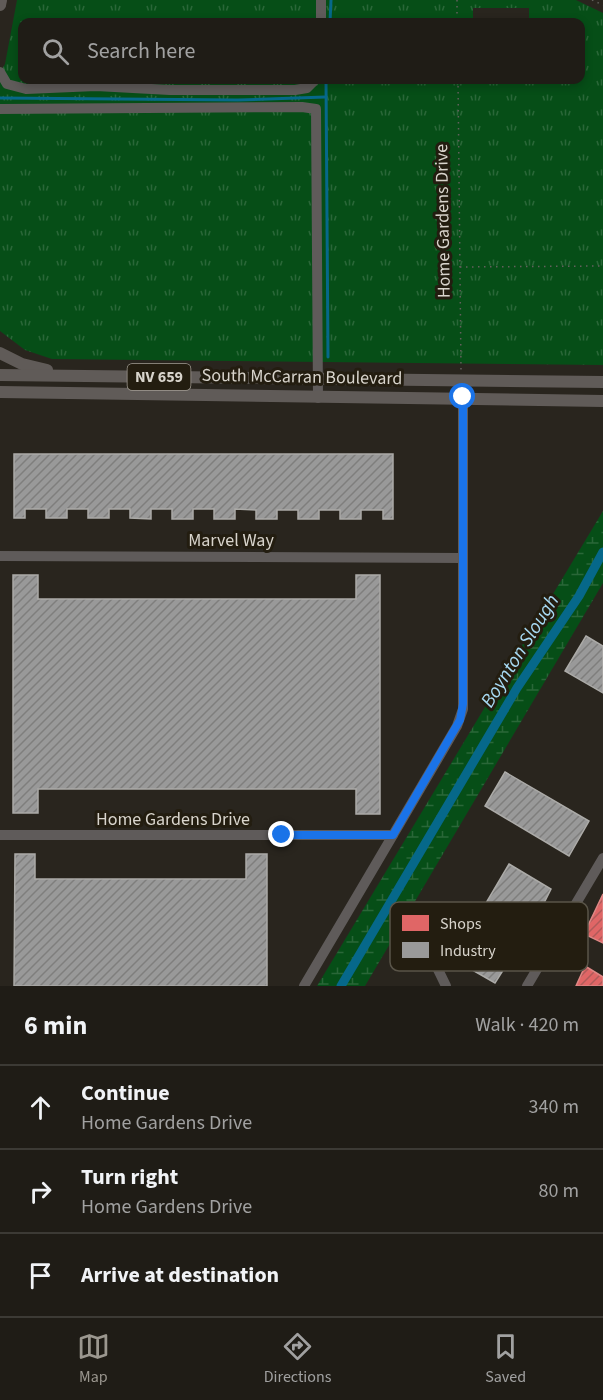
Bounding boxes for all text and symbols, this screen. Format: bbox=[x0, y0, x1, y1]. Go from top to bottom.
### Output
search box bbox=[18, 18, 585, 84]
icon: search bbox=[39, 35, 72, 68]
text: Search here bbox=[87, 35, 195, 67]
street label: Home Gardens Drive bbox=[429, 144, 457, 298]
street label: South McCarran Boulevard bbox=[201, 363, 403, 391]
road number: NV 659 bbox=[128, 364, 190, 390]
route start bbox=[449, 383, 475, 409]
street label: Marvel Way bbox=[188, 528, 274, 553]
water label: Boynton Slough bbox=[474, 589, 566, 713]
street label: Home Gardens Drive bbox=[96, 807, 250, 832]
route end bbox=[268, 821, 294, 847]
legend bbox=[390, 902, 588, 971]
text: Shops bbox=[440, 913, 482, 935]
text: Industry bbox=[440, 940, 496, 962]
text: 6 min bbox=[24, 1007, 87, 1044]
text: Walk · 420 m bbox=[475, 1011, 579, 1039]
text: Continue bbox=[81, 1077, 170, 1109]
icon: ahead bbox=[24, 1091, 57, 1124]
text: 340 m bbox=[529, 1093, 579, 1121]
text: Home Gardens Drive bbox=[81, 1109, 252, 1137]
text: Turn right bbox=[81, 1161, 178, 1193]
icon: right bbox=[24, 1175, 57, 1208]
text: 80 m bbox=[539, 1177, 579, 1205]
text: Home Gardens Drive bbox=[81, 1193, 252, 1221]
icon: arrive bbox=[24, 1259, 57, 1292]
text: Arrive at destination bbox=[81, 1259, 279, 1291]
tab: Map bbox=[77, 1330, 110, 1388]
tab: Directions bbox=[264, 1330, 331, 1388]
tab: Saved bbox=[485, 1330, 526, 1388]

